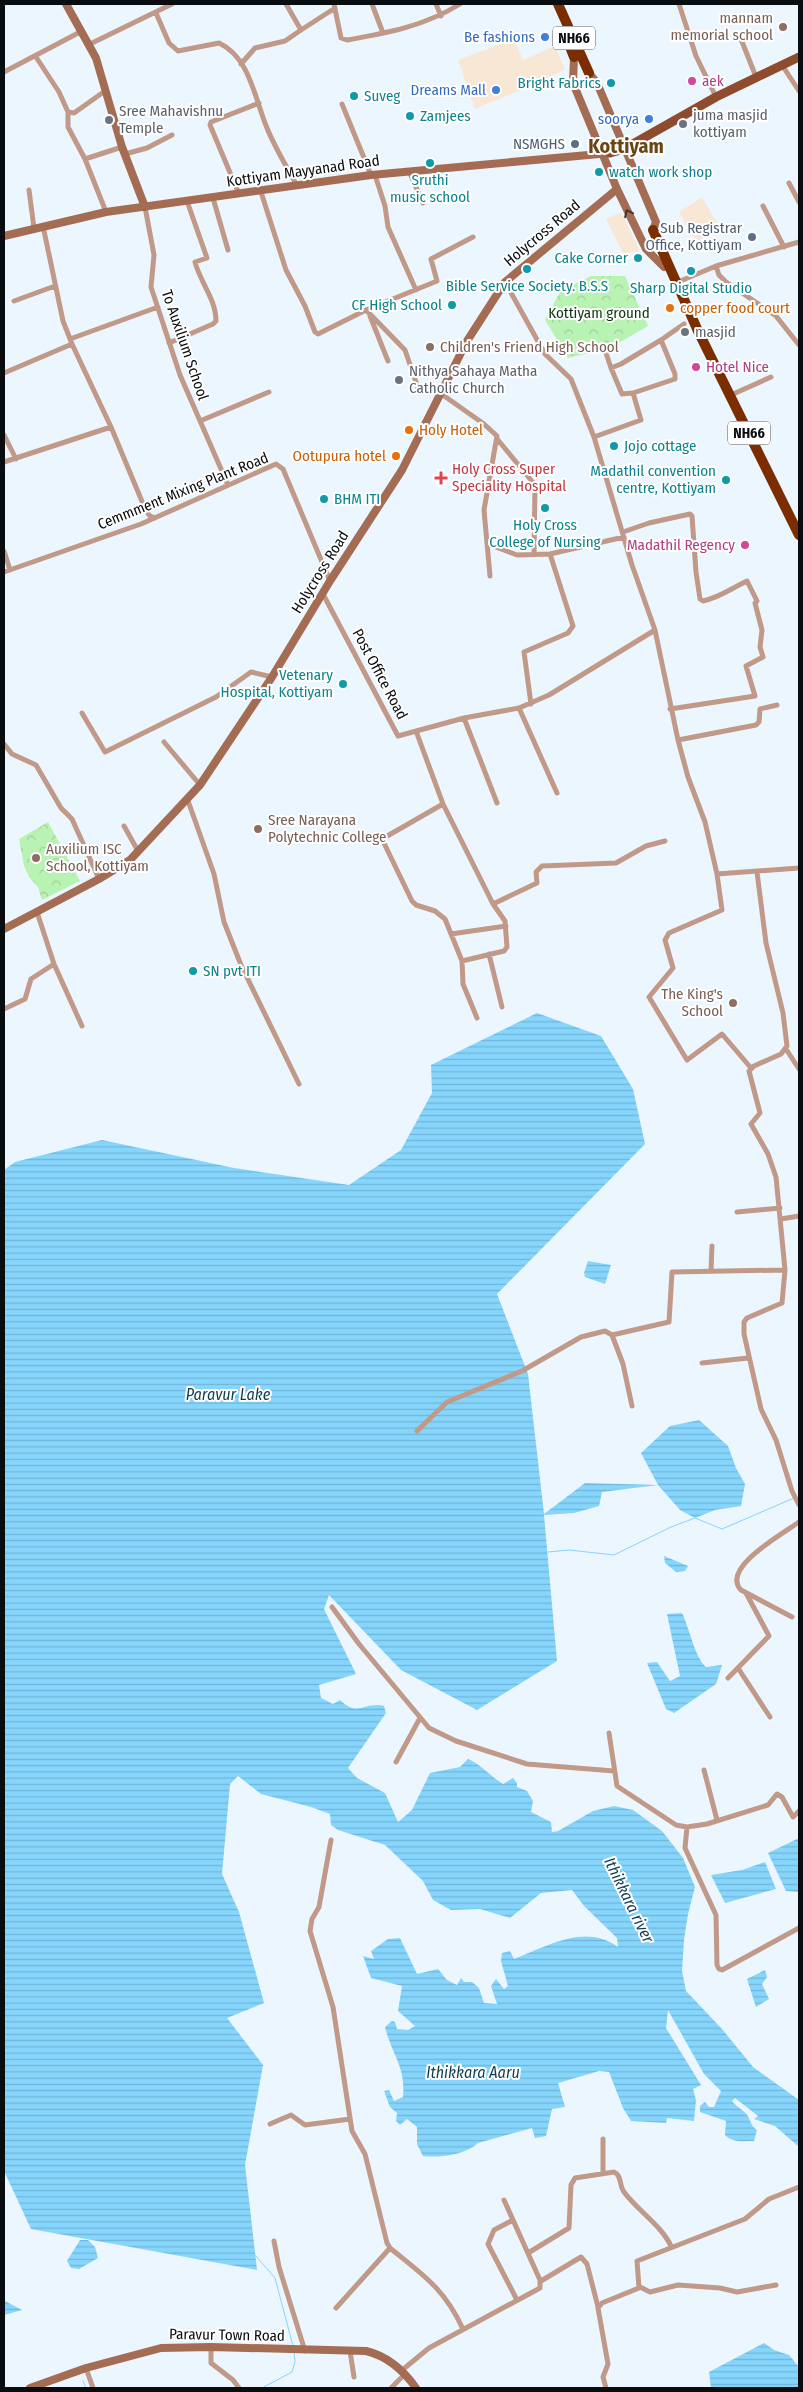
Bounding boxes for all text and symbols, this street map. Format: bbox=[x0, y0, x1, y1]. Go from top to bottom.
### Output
place label: mannam memorial school bbox=[670, 9, 773, 44]
marker: mannam memorial school bbox=[777, 21, 789, 33]
road number: NH66 bbox=[553, 26, 595, 49]
place label: Be fashions bbox=[464, 28, 535, 46]
marker: Be fashions bbox=[539, 31, 551, 43]
place label: aek bbox=[702, 72, 724, 90]
place label: Bright Fabrics bbox=[518, 74, 601, 92]
marker: aek bbox=[686, 75, 698, 87]
marker: Bright Fabrics bbox=[605, 77, 617, 89]
place label: Dreams Mall bbox=[411, 81, 486, 99]
marker: Dreams Mall bbox=[490, 84, 502, 96]
place label: Suveg bbox=[364, 87, 400, 105]
marker: Suveg bbox=[348, 90, 360, 102]
place label: Sree Mahavishnu Temple bbox=[119, 102, 223, 137]
place label: juma masjid kottiyam bbox=[692, 106, 768, 141]
place label: Zamjees bbox=[420, 107, 471, 125]
marker: Zamjees bbox=[404, 110, 416, 122]
place label: soorya bbox=[598, 110, 639, 128]
marker: soorya bbox=[643, 113, 655, 125]
marker: Sree Mahavishnu Temple bbox=[103, 114, 115, 126]
marker: juma masjid kottiyam bbox=[677, 118, 689, 130]
district label: Kottiyam bbox=[588, 134, 664, 158]
place label: NSMGHS bbox=[513, 135, 565, 153]
marker: NSMGHS bbox=[569, 138, 581, 150]
street label: Kottiyam Mayyanad Road bbox=[225, 151, 381, 191]
marker: Sruthi music school bbox=[424, 157, 436, 169]
place label: watch work shop bbox=[609, 163, 712, 181]
marker: watch work shop bbox=[593, 166, 605, 178]
place label: Sruthi music school bbox=[390, 171, 470, 206]
street label: Holycross Road bbox=[500, 196, 584, 270]
one-way arrow bbox=[624, 209, 634, 218]
place label: Sub Registrar Office, Kottiyam bbox=[646, 219, 743, 254]
marker: Sub Registrar Office, Kottiyam bbox=[746, 231, 758, 243]
place label: Cake Corner bbox=[554, 249, 629, 267]
marker: Cake Corner bbox=[632, 252, 644, 264]
marker: Bible Service Society. B.S.S bbox=[521, 263, 533, 275]
marker: Sharp Digital Studio bbox=[685, 265, 697, 277]
place label: Bible Service Society. B.S.S bbox=[446, 277, 608, 295]
place label: Sharp Digital Studio bbox=[630, 279, 752, 297]
street label: To Auxilium School bbox=[158, 287, 212, 403]
place label: CF High School bbox=[351, 296, 442, 314]
marker: CF High School bbox=[446, 299, 458, 311]
place label: copper food court bbox=[680, 299, 790, 317]
marker: copper food court bbox=[664, 302, 676, 314]
park label: Kottiyam ground bbox=[548, 304, 650, 322]
place label: masjid bbox=[695, 323, 736, 341]
marker: masjid bbox=[679, 326, 691, 338]
place label: Children's Friend High School bbox=[440, 338, 619, 356]
marker: Children's Friend High School bbox=[424, 341, 436, 353]
place label: Hotel Nice bbox=[706, 358, 769, 376]
marker: Hotel Nice bbox=[690, 361, 702, 373]
place label: Nithya Sahaya Matha Catholic Church bbox=[409, 362, 537, 397]
marker: Nithya Sahaya Matha Catholic Church bbox=[393, 374, 405, 386]
place label: Holy Hotel bbox=[419, 421, 483, 439]
road number: NH66 bbox=[728, 422, 770, 444]
marker: Holy Hotel bbox=[403, 424, 415, 436]
place label: Jojo cottage bbox=[624, 437, 696, 455]
marker: Jojo cottage bbox=[608, 440, 620, 452]
place label: Ootupura hotel bbox=[293, 447, 386, 465]
street label: Cemmment Mixing Plant Road bbox=[95, 448, 271, 534]
marker: Ootupura hotel bbox=[390, 450, 402, 462]
place label: Holy Cross Super Speciality Hospital bbox=[452, 460, 566, 495]
place label: Madathil convention centre, Kottiyam bbox=[590, 462, 716, 497]
marker: Holy Cross Super Speciality Hospital bbox=[434, 471, 448, 485]
marker: Madathil convention centre, Kottiyam bbox=[720, 474, 732, 486]
place label: BHM ITI bbox=[334, 490, 380, 508]
marker: BHM ITI bbox=[318, 493, 330, 505]
marker: Holy Cross College of Nursing bbox=[539, 502, 551, 514]
place label: Holy Cross College of Nursing bbox=[489, 516, 601, 551]
street label: Holycross Road bbox=[288, 527, 352, 617]
place label: Madathil Regency bbox=[627, 536, 735, 554]
marker: Madathil Regency bbox=[739, 539, 751, 551]
street label: Post Office Road bbox=[349, 626, 411, 722]
place label: Vetenary Hospital, Kottiyam bbox=[221, 666, 333, 701]
marker: Vetenary Hospital, Kottiyam bbox=[337, 678, 349, 690]
place label: Sree Narayana Polytechnic College bbox=[268, 811, 387, 846]
marker: Sree Narayana Polytechnic College bbox=[252, 823, 264, 835]
place label: Auxilium ISC School, Kottiyam bbox=[46, 840, 149, 875]
marker: Auxilium ISC School, Kottiyam bbox=[30, 852, 42, 864]
place label: SN pvt ITI bbox=[203, 962, 261, 980]
marker: SN pvt ITI bbox=[187, 965, 199, 977]
place label: The King's School bbox=[661, 985, 723, 1020]
marker: The King's School bbox=[727, 997, 739, 1009]
water label: Paravur Lake bbox=[186, 1385, 271, 1404]
water label: Ithikkara river bbox=[600, 1854, 658, 1946]
water label: Ithikkara Aaru bbox=[426, 2063, 520, 2082]
street label: Paravur Town Road bbox=[169, 2325, 285, 2345]

